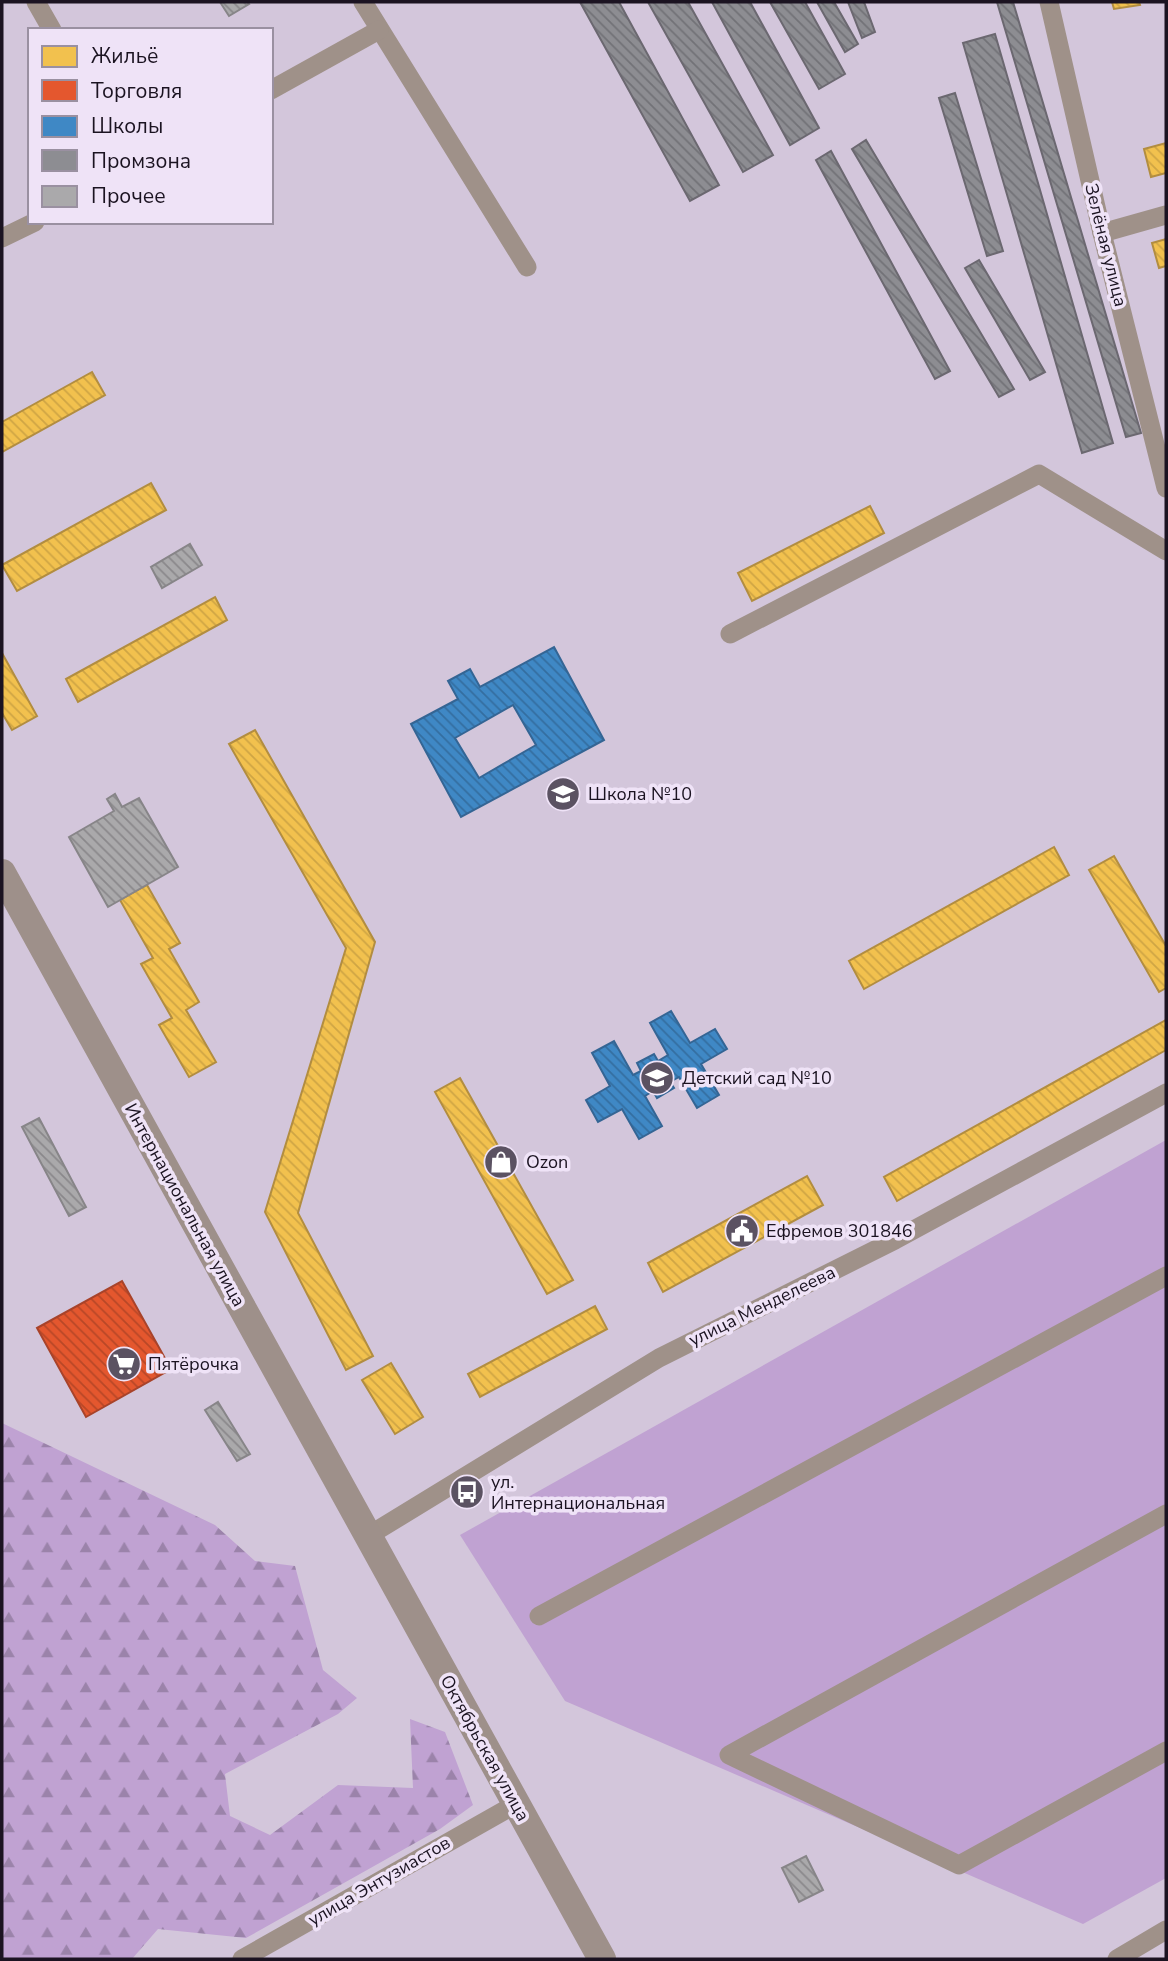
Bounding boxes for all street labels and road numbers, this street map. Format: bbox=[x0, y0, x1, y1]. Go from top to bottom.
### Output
street label: Зелёная улица bbox=[1079, 181, 1133, 309]
street label: Интернациональная улица bbox=[119, 1099, 251, 1311]
street label: улица Менделеева bbox=[685, 1260, 839, 1352]
street label: Октябрьская улица bbox=[435, 1671, 535, 1825]
street label: улица Энтузиастов bbox=[303, 1830, 455, 1932]

